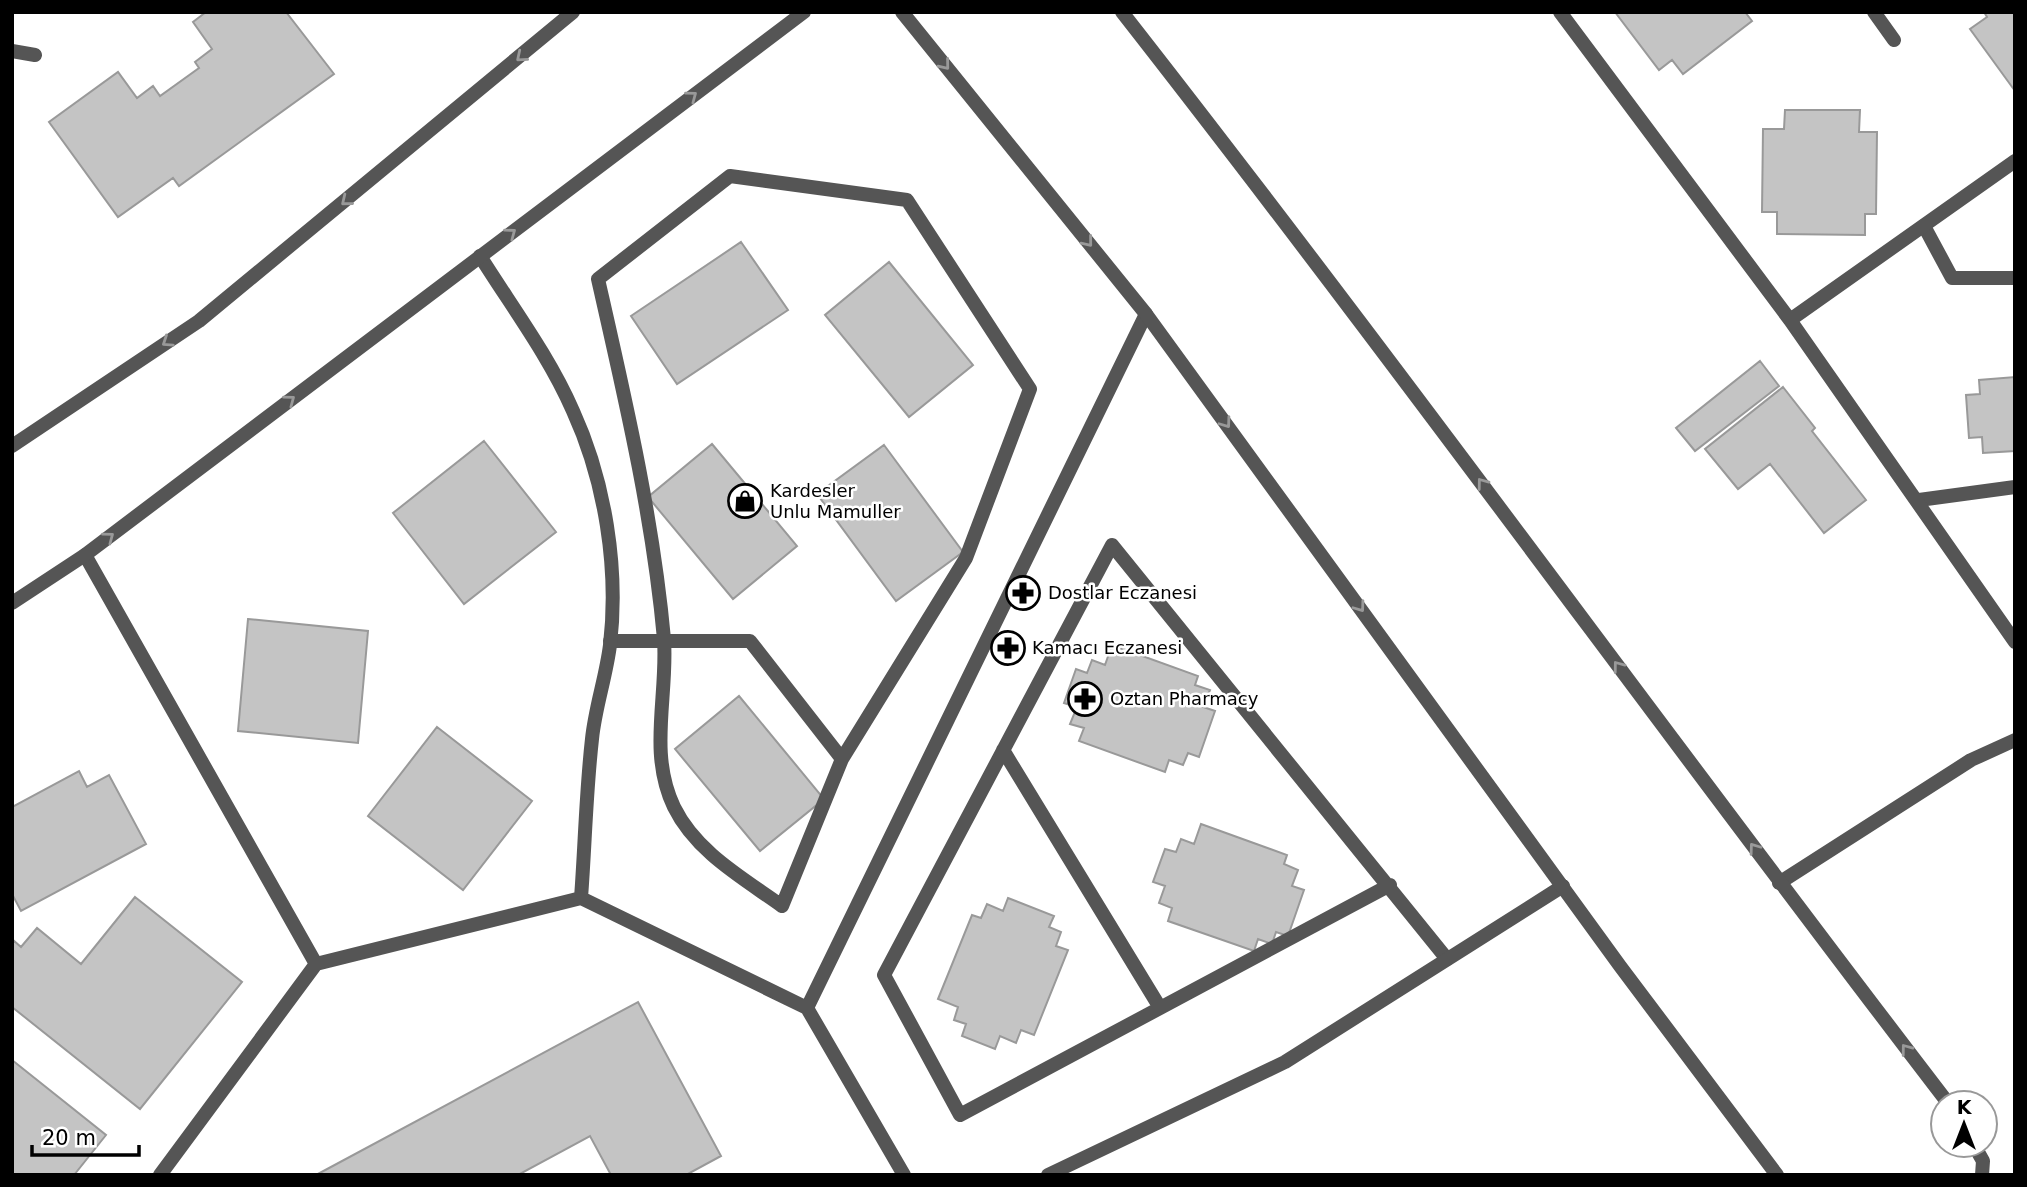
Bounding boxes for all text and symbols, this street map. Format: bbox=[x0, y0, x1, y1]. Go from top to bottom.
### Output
one-way arrow bbox=[517, 49, 530, 61]
one-way arrow bbox=[937, 57, 949, 70]
one-way arrow bbox=[685, 92, 697, 104]
one-way arrow bbox=[341, 193, 354, 205]
one-way arrow bbox=[503, 229, 515, 241]
one-way arrow bbox=[1080, 234, 1092, 247]
one-way arrow bbox=[162, 334, 175, 347]
one-way arrow bbox=[282, 395, 295, 408]
one-way arrow bbox=[1218, 415, 1230, 428]
one-way arrow bbox=[1477, 479, 1490, 491]
place label: Kardesler Unlu Mamuller bbox=[770, 480, 901, 522]
shop icon: Kardesler Unlu Mamuller bbox=[726, 482, 764, 520]
one-way arrow bbox=[101, 533, 114, 546]
pharmacy icon: Dostlar Eczanesi bbox=[1004, 574, 1042, 612]
place label: Dostlar Eczanesi bbox=[1048, 582, 1197, 603]
one-way arrow bbox=[1351, 599, 1364, 612]
pharmacy icon: Kamacı Eczanesi bbox=[989, 629, 1027, 667]
place label: Kamacı Eczanesi bbox=[1032, 637, 1182, 658]
one-way arrow bbox=[1614, 661, 1626, 673]
pharmacy icon: Oztan Pharmacy bbox=[1066, 680, 1104, 718]
place label: Oztan Pharmacy bbox=[1110, 688, 1259, 709]
one-way arrow bbox=[1750, 843, 1762, 856]
one-way arrow bbox=[1902, 1044, 1914, 1057]
north arrow bbox=[1929, 1089, 1999, 1159]
text: K bbox=[1957, 1096, 1973, 1118]
scale bar bbox=[32, 1114, 138, 1158]
text: 20 m bbox=[42, 1126, 96, 1150]

